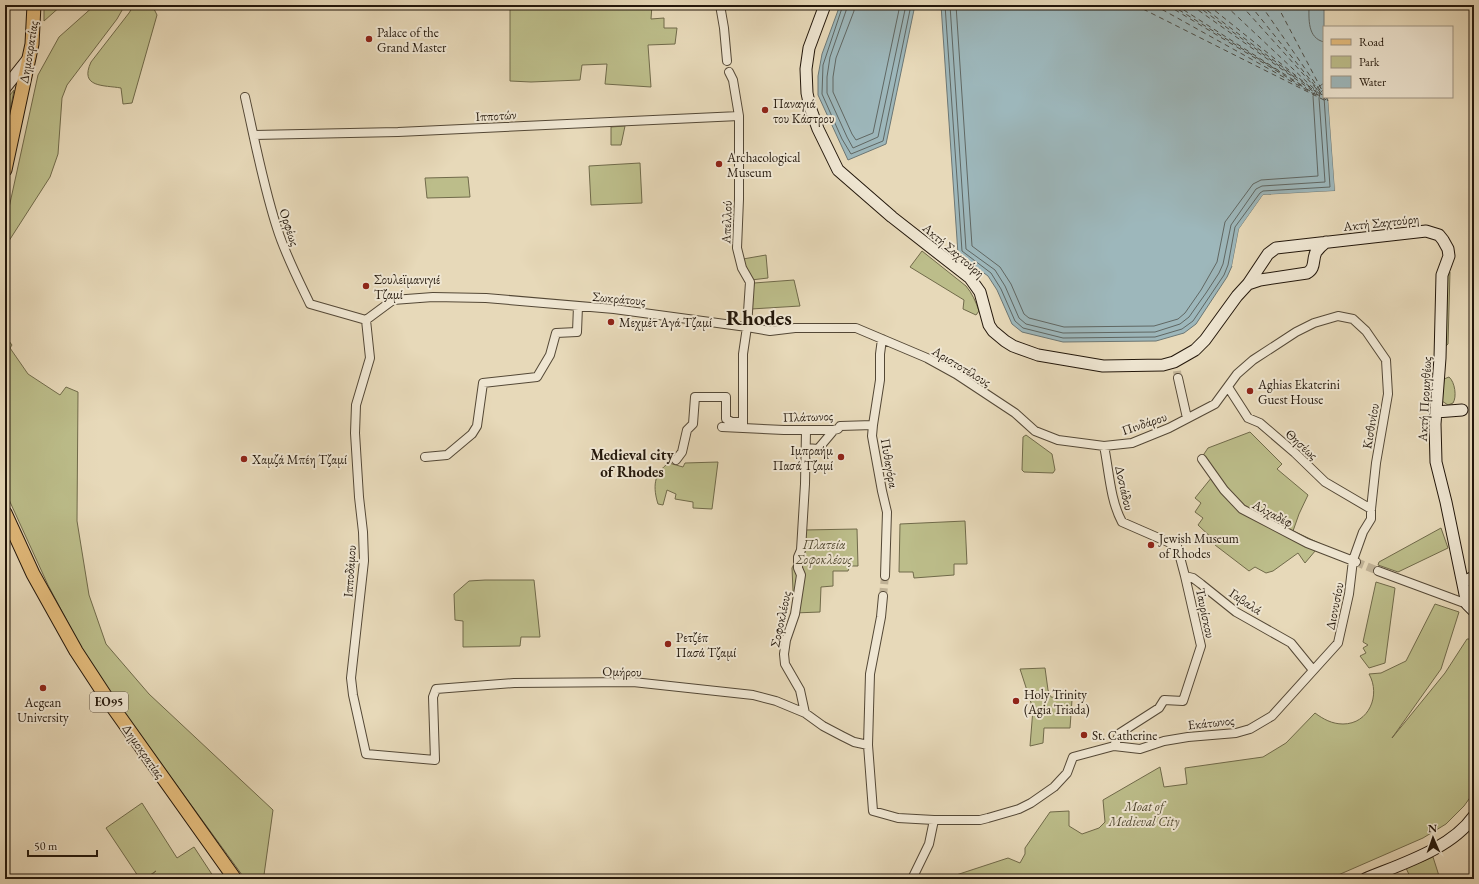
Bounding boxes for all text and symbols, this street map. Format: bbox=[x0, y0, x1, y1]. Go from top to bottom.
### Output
street label: Δημοκρατίας bbox=[15, 19, 42, 85]
place label: Palace of the Grand Master bbox=[377, 24, 447, 56]
legend bbox=[1323, 26, 1453, 98]
marker: Palace of the Grand Master bbox=[364, 34, 374, 44]
text: Road bbox=[1359, 34, 1385, 50]
text: Park bbox=[1359, 54, 1380, 70]
text: Water bbox=[1359, 74, 1386, 90]
place label: Παναγιά του Κάστρου bbox=[773, 95, 835, 127]
marker: Παναγιά του Κάστρου bbox=[760, 105, 770, 115]
street label: Ιπποτών bbox=[475, 106, 517, 125]
place label: Archaeological Museum bbox=[726, 149, 801, 181]
marker: Archaeological Museum bbox=[714, 159, 724, 169]
street label: Απελλού bbox=[717, 200, 736, 245]
street label: Ορφέως bbox=[275, 206, 304, 249]
street label: Ακτή Σαχτούρη bbox=[1341, 210, 1420, 235]
street label: Ακτή Σαχτούρη bbox=[918, 219, 988, 281]
place label: Σουλεϊμανιγιέ Τζαμί bbox=[374, 271, 441, 303]
marker: Σουλεϊμανιγιέ Τζαμί bbox=[361, 281, 371, 291]
street label: Σωκράτους bbox=[592, 288, 647, 309]
district label: Rhodes bbox=[726, 304, 792, 331]
place label: Μεχμέτ Αγά Τζαμί bbox=[619, 314, 712, 331]
marker: Μεχμέτ Αγά Τζαμί bbox=[606, 317, 616, 327]
street label: Αριστοτέλους bbox=[928, 342, 995, 391]
street label: Ακτή Προμηθέως bbox=[1414, 356, 1435, 443]
place label: Aghias Ekaterini Guest House bbox=[1257, 376, 1340, 408]
marker: Aghias Ekaterini Guest House bbox=[1245, 386, 1255, 396]
street label: Κισθινίου bbox=[1358, 402, 1383, 450]
street label: Πλάτωνος bbox=[783, 407, 834, 426]
street label: Πινδάρου bbox=[1119, 408, 1169, 439]
street label: Θησέως bbox=[1282, 425, 1322, 464]
street label: Πυθαγόρα bbox=[877, 437, 902, 489]
place label: Ιμπραήμ Πασά Τζαμί bbox=[773, 442, 833, 474]
district label: Medieval city of Rhodes bbox=[590, 445, 674, 481]
place label: Χαμζά Μπέη Τζαμί bbox=[251, 451, 347, 468]
marker: Ιμπραήμ Πασά Τζαμί bbox=[836, 452, 846, 462]
marker: Χαμζά Μπέη Τζαμί bbox=[239, 454, 249, 464]
street label: Δοσιάδου bbox=[1111, 464, 1138, 513]
street label: Αλχαδέφ bbox=[1249, 495, 1296, 531]
place label: Jewish Museum of Rhodes bbox=[1158, 530, 1239, 562]
park label: Πλατεία Σοφοκλέους bbox=[795, 536, 852, 568]
marker: Jewish Museum of Rhodes bbox=[1146, 540, 1156, 550]
street label: Ιπποδάμου bbox=[339, 544, 360, 598]
street label: Διονυσίου bbox=[1322, 580, 1347, 631]
street label: Γαβαλά bbox=[1226, 584, 1265, 619]
street label: Ταυρίσκου bbox=[1192, 586, 1219, 640]
street label: Σοφοκλέους bbox=[766, 589, 795, 649]
place label: Ρετζέπ Πασά Τζαμί bbox=[676, 629, 736, 661]
marker: Ρετζέπ Πασά Τζαμί bbox=[663, 639, 673, 649]
street label: Ομήρου bbox=[602, 663, 642, 680]
marker: Aegean University bbox=[38, 683, 48, 693]
place label: Holy Trinity (Agia Triada) bbox=[1024, 686, 1090, 718]
road number: ΕΟ95 bbox=[90, 692, 128, 712]
place label: Aegean University bbox=[17, 694, 69, 726]
marker: Holy Trinity (Agia Triada) bbox=[1011, 696, 1021, 706]
street label: Εκάτωνος bbox=[1187, 712, 1236, 733]
street label: Δημοκρατίας bbox=[118, 721, 169, 782]
place label: St. Catherine bbox=[1092, 727, 1157, 744]
marker: St. Catherine bbox=[1079, 730, 1089, 740]
park label: Moat of Medieval City bbox=[1108, 798, 1180, 830]
north arrow bbox=[1413, 818, 1453, 858]
text: N bbox=[1428, 821, 1437, 835]
scale bar bbox=[28, 832, 97, 858]
text: 50 m bbox=[34, 838, 58, 854]

